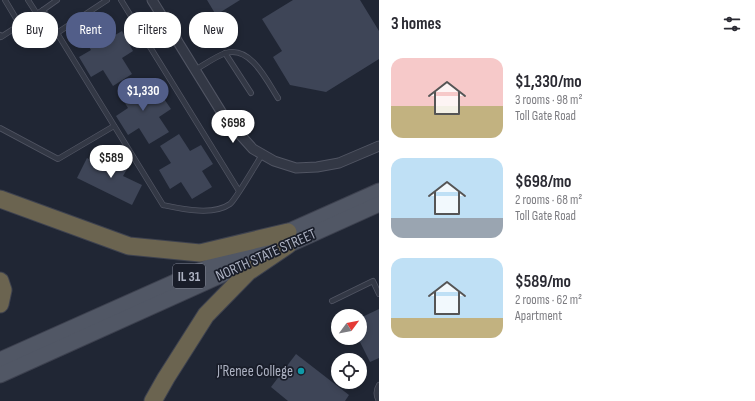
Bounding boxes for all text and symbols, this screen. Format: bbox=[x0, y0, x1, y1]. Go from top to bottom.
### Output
chip: Buy bbox=[12, 12, 58, 48]
chip: Rent bbox=[66, 12, 116, 48]
chip: Filters bbox=[124, 12, 181, 48]
chip: New bbox=[189, 12, 238, 48]
icon: filters bbox=[721, 13, 743, 35]
text: 3 homes bbox=[391, 14, 441, 34]
text: $1,330/mo bbox=[515, 72, 582, 92]
icon: home bbox=[423, 74, 471, 122]
pin: $1,330 bbox=[110, 78, 176, 112]
text: $1,330 bbox=[127, 83, 159, 99]
text: 3 rooms · 98 m² bbox=[515, 92, 582, 108]
text: Toll Gate Road bbox=[515, 108, 576, 124]
pin: $698 bbox=[209, 110, 257, 144]
text: $698 bbox=[220, 115, 246, 131]
pin: $589 bbox=[87, 145, 135, 179]
text: $589 bbox=[99, 150, 123, 166]
text: $698/mo bbox=[515, 172, 572, 192]
icon: home bbox=[423, 174, 471, 222]
text: 2 rooms · 68 m² bbox=[515, 192, 582, 208]
text: Toll Gate Road bbox=[515, 208, 576, 224]
street label: NORTH STATE STREET bbox=[213, 224, 319, 286]
road number: IL 31 bbox=[173, 264, 205, 288]
text: $589/mo bbox=[515, 272, 571, 292]
icon: home bbox=[423, 274, 471, 322]
text: 2 rooms · 62 m² bbox=[515, 292, 582, 308]
text: Apartment bbox=[515, 308, 562, 324]
north arrow bbox=[331, 309, 367, 345]
map controls bbox=[331, 309, 367, 389]
button: locate bbox=[331, 353, 367, 389]
place label: J'Renee College bbox=[216, 362, 293, 381]
marker: J'Renee College bbox=[296, 366, 306, 376]

